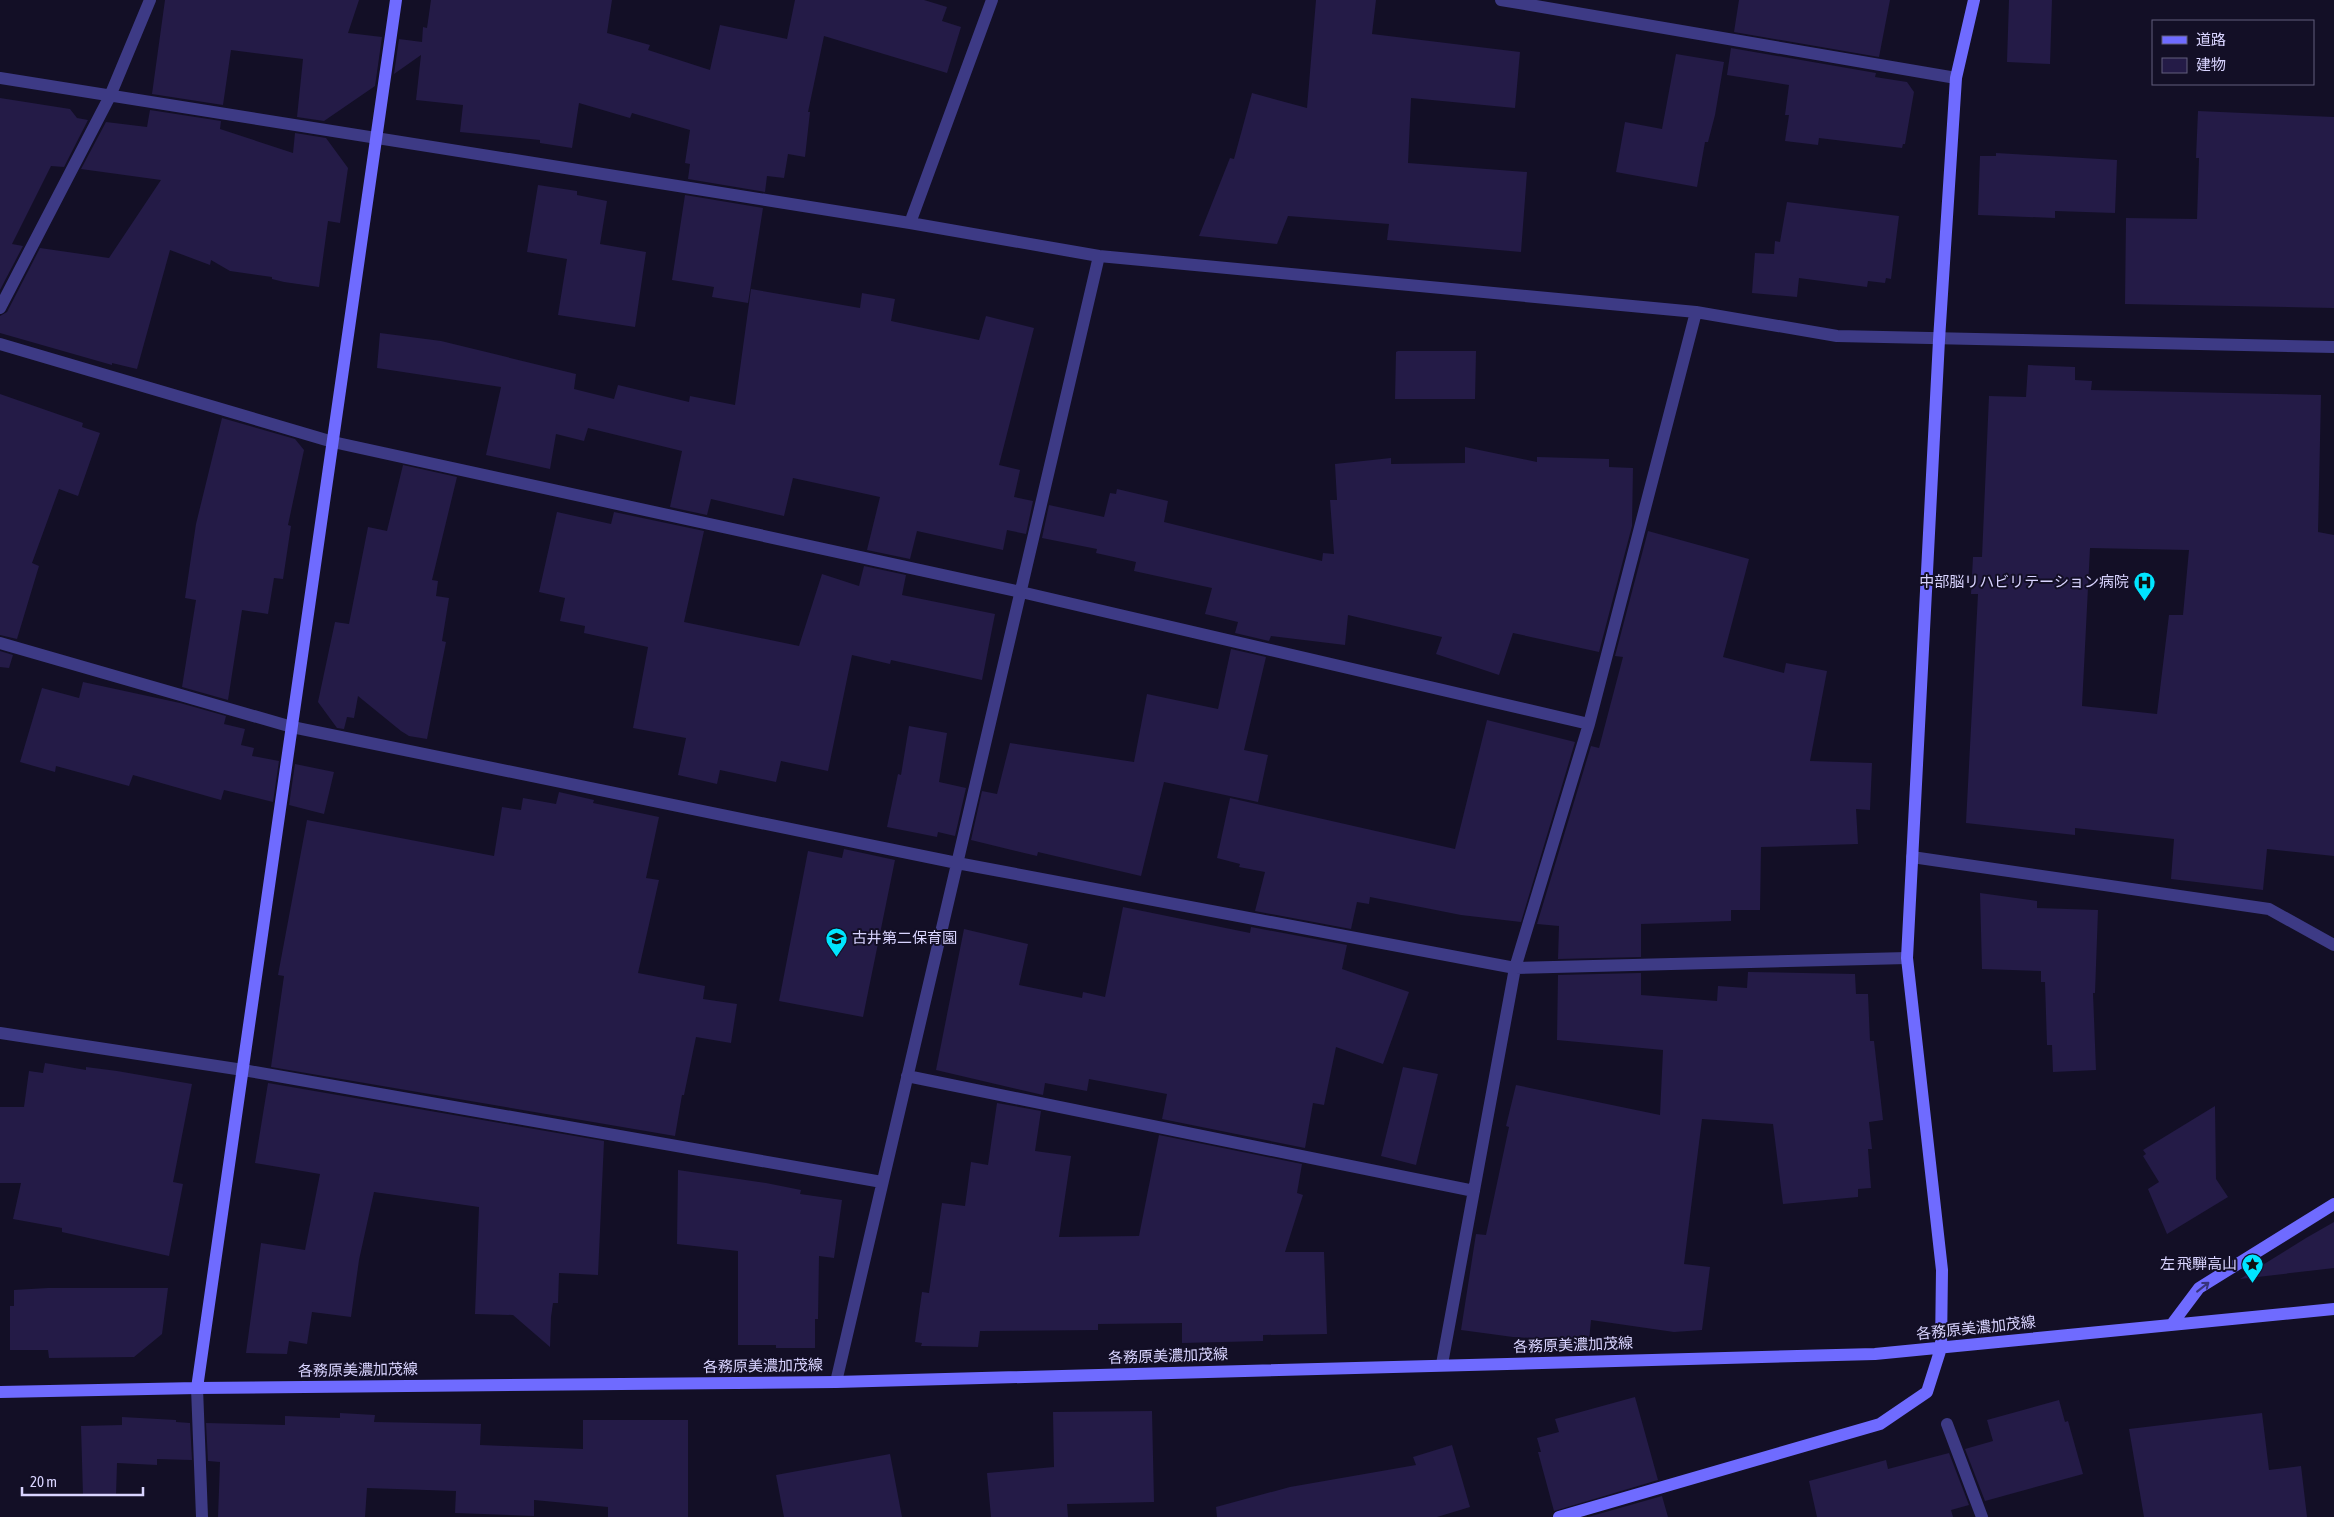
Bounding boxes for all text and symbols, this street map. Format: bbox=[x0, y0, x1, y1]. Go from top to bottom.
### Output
legend bbox=[2152, 20, 2314, 85]
text: 道路 bbox=[2196, 31, 2226, 48]
text: 建物 bbox=[2196, 56, 2226, 73]
hospital icon: 中部脳リハビリテーション病院 bbox=[2133, 570, 2157, 601]
place label: 中部脳リハビリテーション病院 bbox=[1919, 573, 2129, 590]
school or university icon: 古井第二保育園 bbox=[824, 926, 848, 957]
place label: 古井第二保育園 bbox=[852, 929, 957, 946]
place icon: 左 飛騨高山 bbox=[2241, 1252, 2265, 1283]
place label: 左 飛騨高山 bbox=[2160, 1255, 2237, 1272]
one-way arrow bbox=[2196, 1281, 2209, 1292]
street label: 各務原美濃加茂線 bbox=[1915, 1313, 2037, 1342]
street label: 各務原美濃加茂線 bbox=[1513, 1334, 1633, 1355]
street label: 各務原美濃加茂線 bbox=[1108, 1345, 1228, 1366]
street label: 各務原美濃加茂線 bbox=[703, 1356, 823, 1375]
street label: 各務原美濃加茂線 bbox=[298, 1360, 418, 1379]
scale bar bbox=[22, 1464, 144, 1496]
text: 20 m bbox=[30, 1473, 57, 1490]

